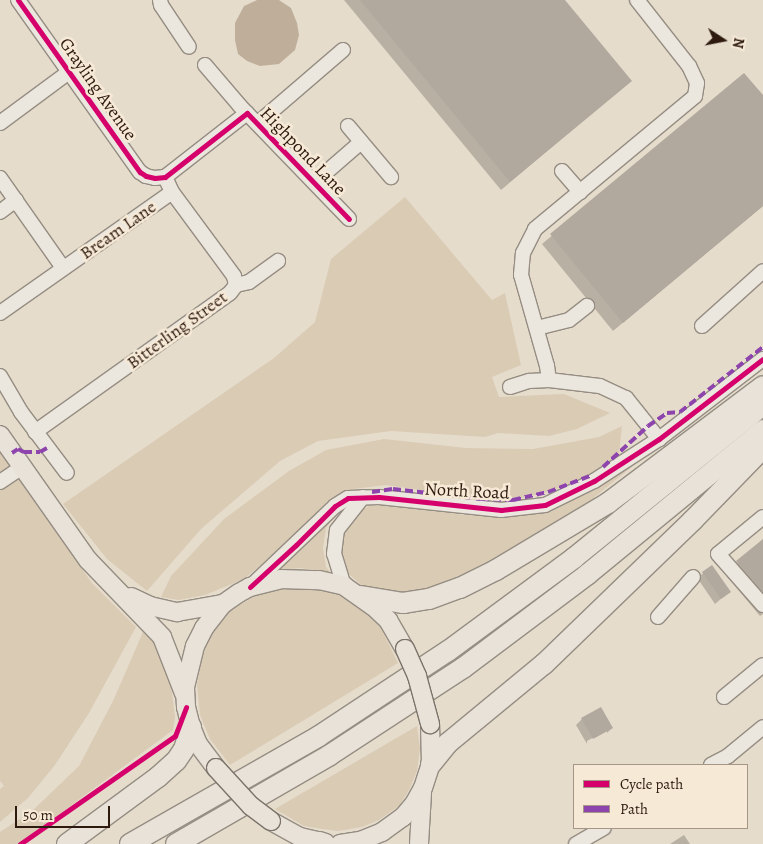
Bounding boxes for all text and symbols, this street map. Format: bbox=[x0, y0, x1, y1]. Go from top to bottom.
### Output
north arrow bbox=[698, 15, 748, 65]
street label: Grayling Avenue bbox=[55, 34, 141, 144]
text: N bbox=[728, 36, 749, 50]
street label: Highpond Lane bbox=[256, 102, 350, 200]
street label: Bream Lane bbox=[76, 196, 160, 264]
street label: Bitterling Street bbox=[123, 286, 231, 374]
street label: North Road bbox=[424, 478, 510, 504]
legend bbox=[573, 764, 748, 829]
text: Cycle path bbox=[620, 774, 683, 794]
scale bar bbox=[18, 796, 112, 828]
text: Path bbox=[620, 799, 648, 819]
text: 50 m bbox=[23, 805, 53, 825]

